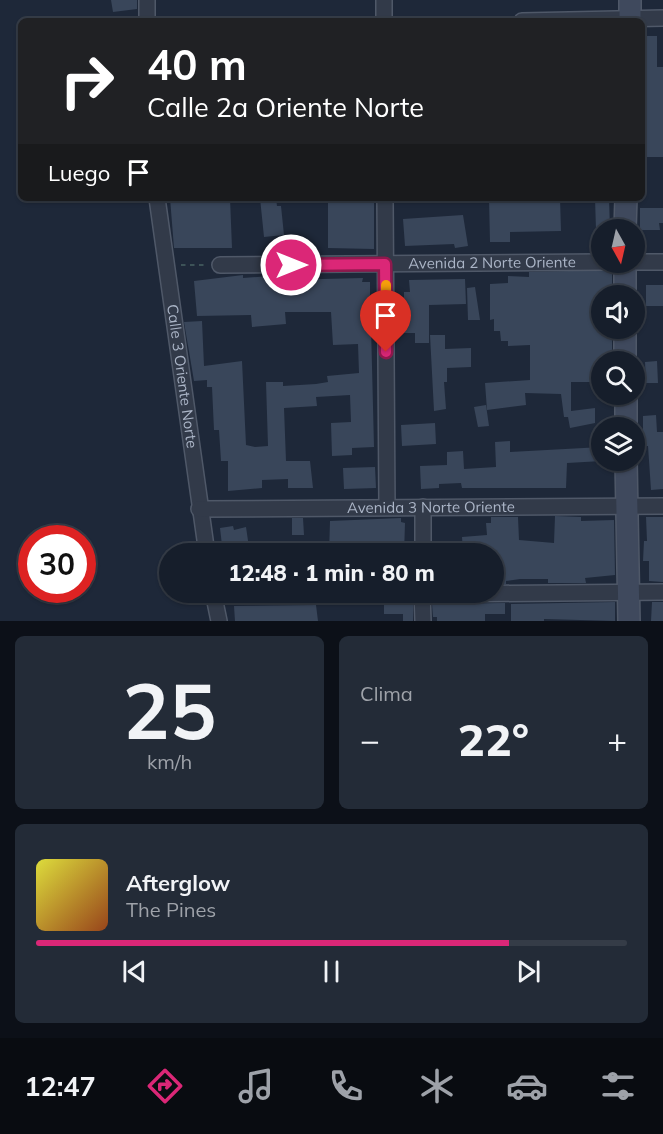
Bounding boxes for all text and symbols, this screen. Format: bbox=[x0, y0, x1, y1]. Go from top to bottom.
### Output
text: 40 m bbox=[147, 38, 247, 91]
icon: right bbox=[48, 42, 126, 120]
text: Calle 2a Oriente Norte bbox=[147, 90, 424, 124]
icon: arrive bbox=[122, 156, 155, 189]
text: Luego bbox=[48, 159, 110, 187]
north arrow bbox=[591, 219, 645, 273]
map controls bbox=[591, 219, 645, 471]
position arrow bbox=[259, 233, 323, 297]
street label: Avenida 2 Norte Oriente bbox=[408, 252, 576, 273]
button: sound bbox=[591, 285, 645, 339]
pin bbox=[360, 290, 411, 352]
icon: arrive bbox=[369, 299, 402, 332]
street label: Calle 3 Oriente Norte bbox=[163, 303, 202, 449]
button: search bbox=[591, 351, 645, 405]
button: layers bbox=[591, 417, 645, 471]
street label: Avenida 3 Norte Oriente bbox=[347, 497, 515, 517]
speed limit sign: 30 bbox=[18, 525, 96, 603]
text: 12:48 · 1 min · 80 m bbox=[228, 559, 435, 587]
text: 25 bbox=[123, 661, 216, 759]
text: Clima bbox=[360, 681, 413, 706]
text: 22° bbox=[458, 711, 529, 767]
text: − bbox=[360, 719, 380, 760]
text: + bbox=[607, 719, 627, 760]
text: km/h bbox=[147, 749, 192, 774]
text: Afterglow bbox=[126, 869, 230, 897]
text: The Pines bbox=[126, 897, 216, 922]
icon: previous bbox=[118, 955, 151, 988]
icon: pause bbox=[315, 955, 348, 988]
icon: next bbox=[512, 955, 545, 988]
icon: directions bbox=[144, 1065, 186, 1107]
icon: music bbox=[235, 1065, 277, 1107]
icon: phone bbox=[325, 1065, 367, 1107]
icon: climate bbox=[416, 1065, 458, 1107]
icon: car bbox=[506, 1065, 548, 1107]
icon: filters bbox=[597, 1065, 639, 1107]
text: 12:47 bbox=[24, 1069, 96, 1103]

